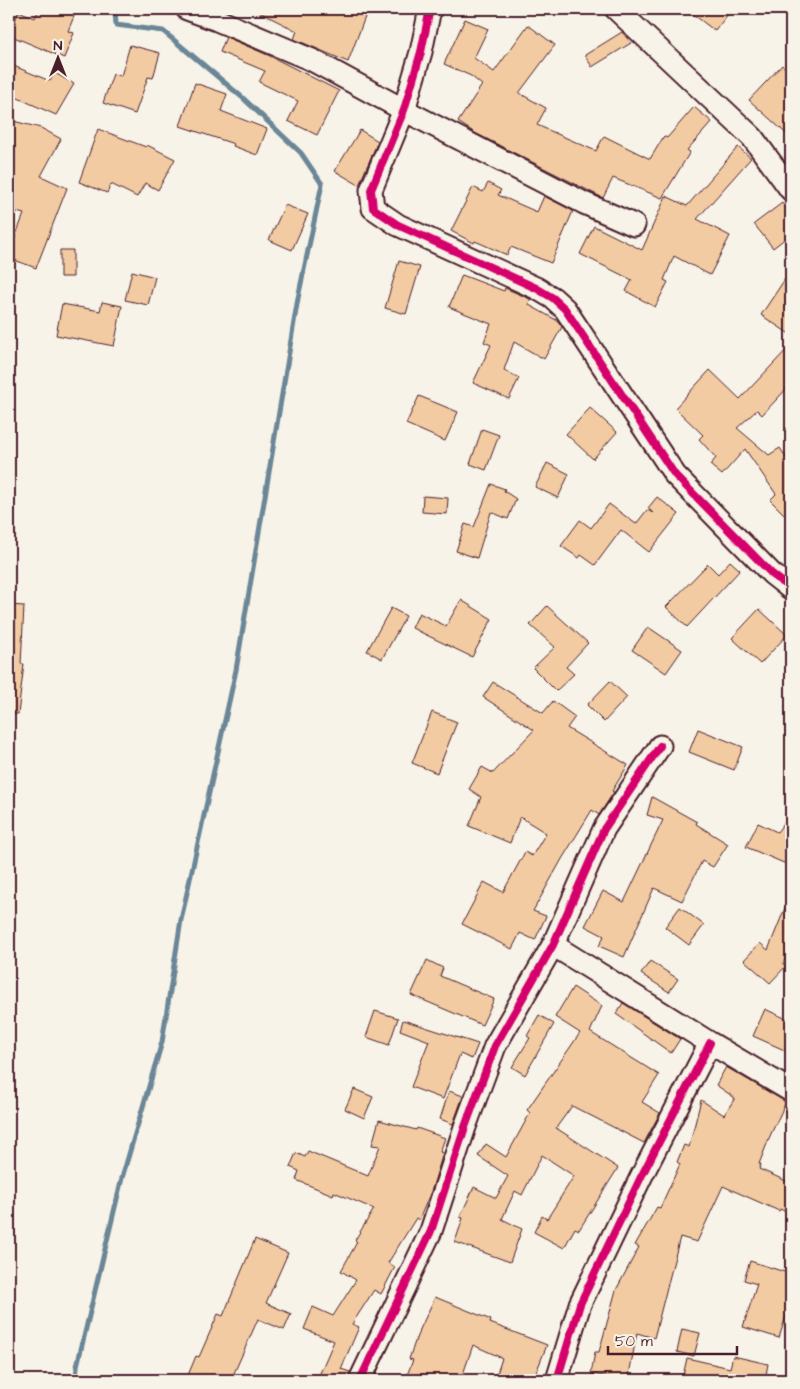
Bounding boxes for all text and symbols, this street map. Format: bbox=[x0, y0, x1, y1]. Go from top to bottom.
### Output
north arrow bbox=[32, 32, 82, 82]
text: N bbox=[54, 36, 63, 56]
scale bar bbox=[608, 1324, 736, 1356]
text: 50 m bbox=[615, 1331, 653, 1352]

